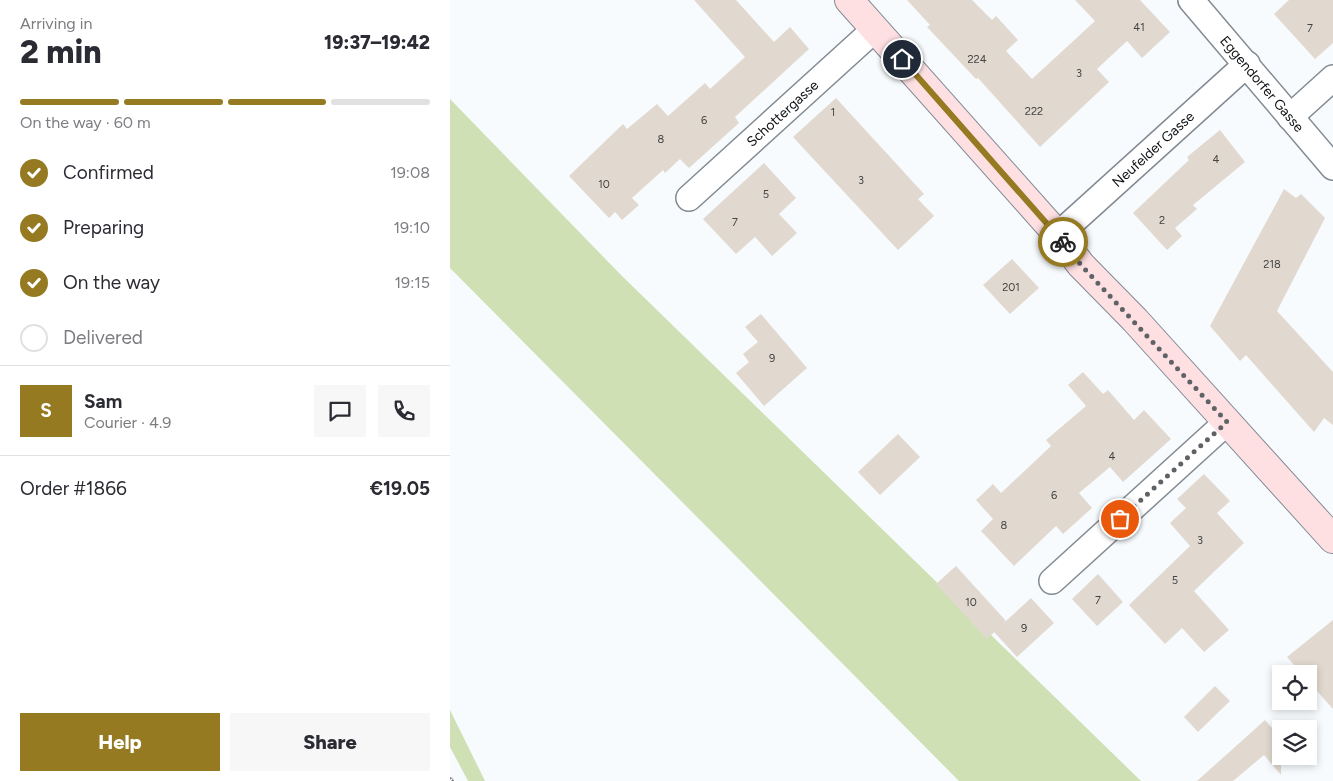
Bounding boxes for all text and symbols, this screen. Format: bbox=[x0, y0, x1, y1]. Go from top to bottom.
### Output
text: Arriving in bbox=[20, 14, 92, 33]
house number: 41 bbox=[1133, 21, 1145, 34]
house number: 7 bbox=[1307, 22, 1313, 35]
text: 19:37–19:42 bbox=[324, 31, 430, 54]
street label: Eggendorfer Gasse bbox=[1217, 32, 1308, 136]
text: 2 min bbox=[20, 33, 102, 71]
pin bbox=[881, 38, 923, 80]
icon: home bbox=[888, 45, 916, 73]
house number: 224 bbox=[967, 53, 987, 66]
house number: 3 bbox=[1076, 67, 1082, 80]
street label: Schottergasse bbox=[743, 76, 822, 150]
house number: 222 bbox=[1025, 105, 1043, 118]
house number: 1 bbox=[831, 106, 835, 119]
street label: Neufelder Gasse bbox=[1108, 107, 1198, 191]
text: On the way · 60 m bbox=[20, 113, 151, 132]
house number: 6 bbox=[701, 114, 707, 127]
house number: 8 bbox=[658, 133, 665, 146]
house number: 4 bbox=[1213, 153, 1220, 166]
icon: check bbox=[20, 159, 48, 187]
text: Confirmed bbox=[63, 161, 154, 184]
text: 19:08 bbox=[390, 163, 430, 182]
house number: 3 bbox=[858, 174, 864, 187]
house number: 10 bbox=[598, 178, 610, 191]
house number: 5 bbox=[763, 188, 769, 201]
icon: check bbox=[20, 214, 48, 242]
house number: 2 bbox=[1159, 214, 1165, 227]
text: Preparing bbox=[63, 216, 144, 239]
house number: 7 bbox=[732, 216, 738, 229]
courier bbox=[1038, 217, 1088, 267]
text: 19:10 bbox=[393, 218, 430, 237]
icon: bike bbox=[1049, 228, 1077, 256]
house number: 218 bbox=[1263, 258, 1281, 271]
icon: check bbox=[20, 269, 48, 297]
text: On the way bbox=[63, 271, 160, 294]
text: 19:15 bbox=[394, 273, 430, 292]
house number: 201 bbox=[1002, 281, 1020, 294]
text: Delivered bbox=[63, 326, 143, 349]
house number: 9 bbox=[769, 352, 775, 365]
button: chat bbox=[314, 385, 366, 437]
button: phone bbox=[378, 385, 430, 437]
text: Sam bbox=[84, 390, 122, 413]
text: S bbox=[40, 399, 52, 422]
text: Courier · 4.9 bbox=[84, 413, 171, 432]
house number: 4 bbox=[1109, 450, 1116, 463]
text: Order #1866 bbox=[20, 477, 127, 500]
text: €19.05 bbox=[370, 477, 430, 500]
house number: 6 bbox=[1051, 489, 1057, 502]
pin bbox=[1099, 498, 1141, 540]
icon: bag bbox=[1106, 505, 1134, 533]
house number: 8 bbox=[1001, 519, 1008, 532]
house number: 3 bbox=[1197, 534, 1203, 547]
house number: 5 bbox=[1172, 574, 1178, 587]
house number: 7 bbox=[1095, 594, 1101, 607]
house number: 10 bbox=[965, 596, 977, 609]
house number: 9 bbox=[1021, 622, 1027, 635]
map controls bbox=[1272, 665, 1317, 765]
button: locate bbox=[1272, 665, 1317, 710]
button: Help bbox=[20, 713, 220, 771]
button: Share bbox=[230, 713, 430, 771]
button: layers bbox=[1272, 720, 1317, 765]

